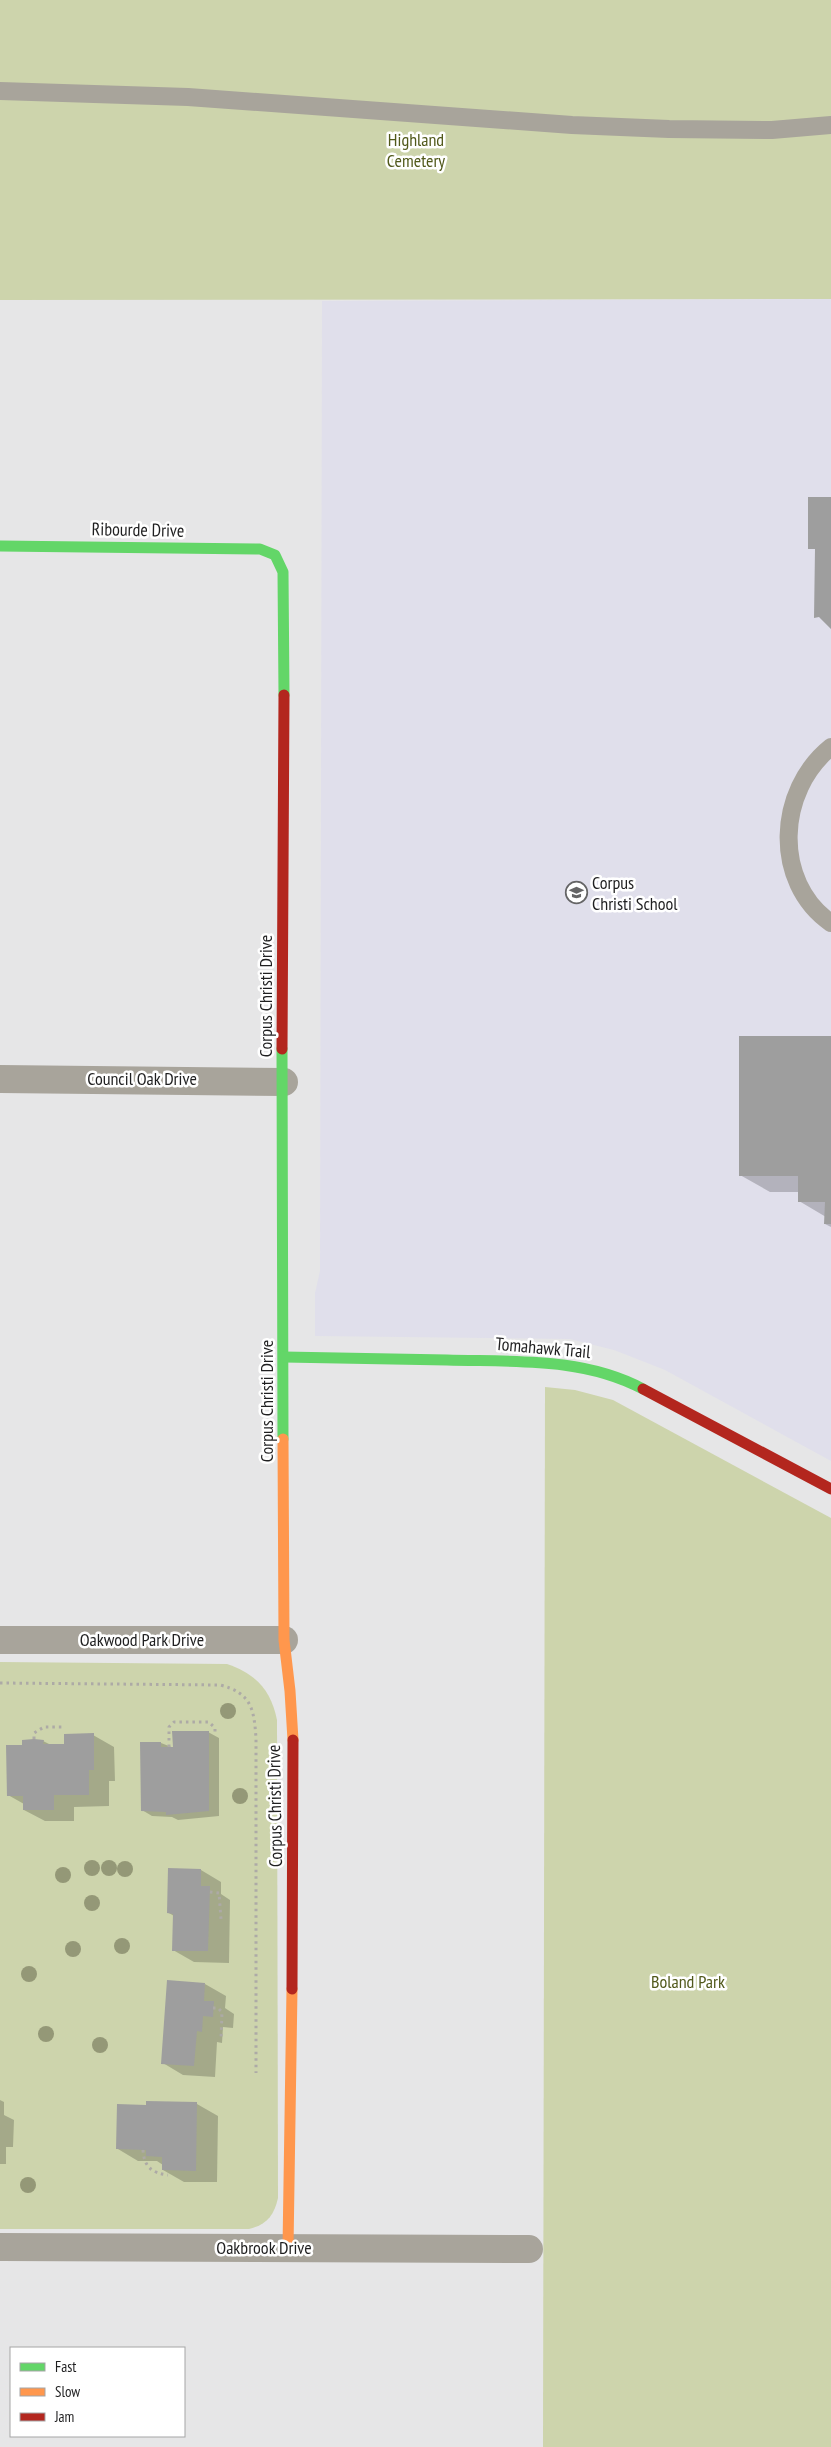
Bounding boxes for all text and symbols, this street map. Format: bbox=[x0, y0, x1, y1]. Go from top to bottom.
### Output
park label: Highland Cemetery bbox=[387, 128, 445, 172]
street label: Ribourde Drive bbox=[91, 517, 185, 542]
place label: Corpus Christi School bbox=[592, 871, 678, 915]
school or university icon: Corpus Christi School bbox=[564, 881, 588, 905]
street label: Corpus Christi Drive bbox=[254, 935, 277, 1057]
street label: Council Oak Drive bbox=[87, 1067, 197, 1090]
street label: Tomahawk Trail bbox=[495, 1332, 592, 1363]
street label: Corpus Christi Drive bbox=[255, 1340, 278, 1462]
street label: Oakwood Park Drive bbox=[80, 1628, 204, 1651]
street label: Corpus Christi Drive bbox=[262, 1745, 287, 1867]
park label: Boland Park bbox=[651, 1970, 725, 1993]
street label: Oakbrook Drive bbox=[216, 2236, 312, 2259]
legend bbox=[10, 2347, 185, 2437]
text: Fast bbox=[55, 2357, 76, 2376]
text: Slow bbox=[55, 2382, 80, 2401]
text: Jam bbox=[54, 2407, 74, 2426]

